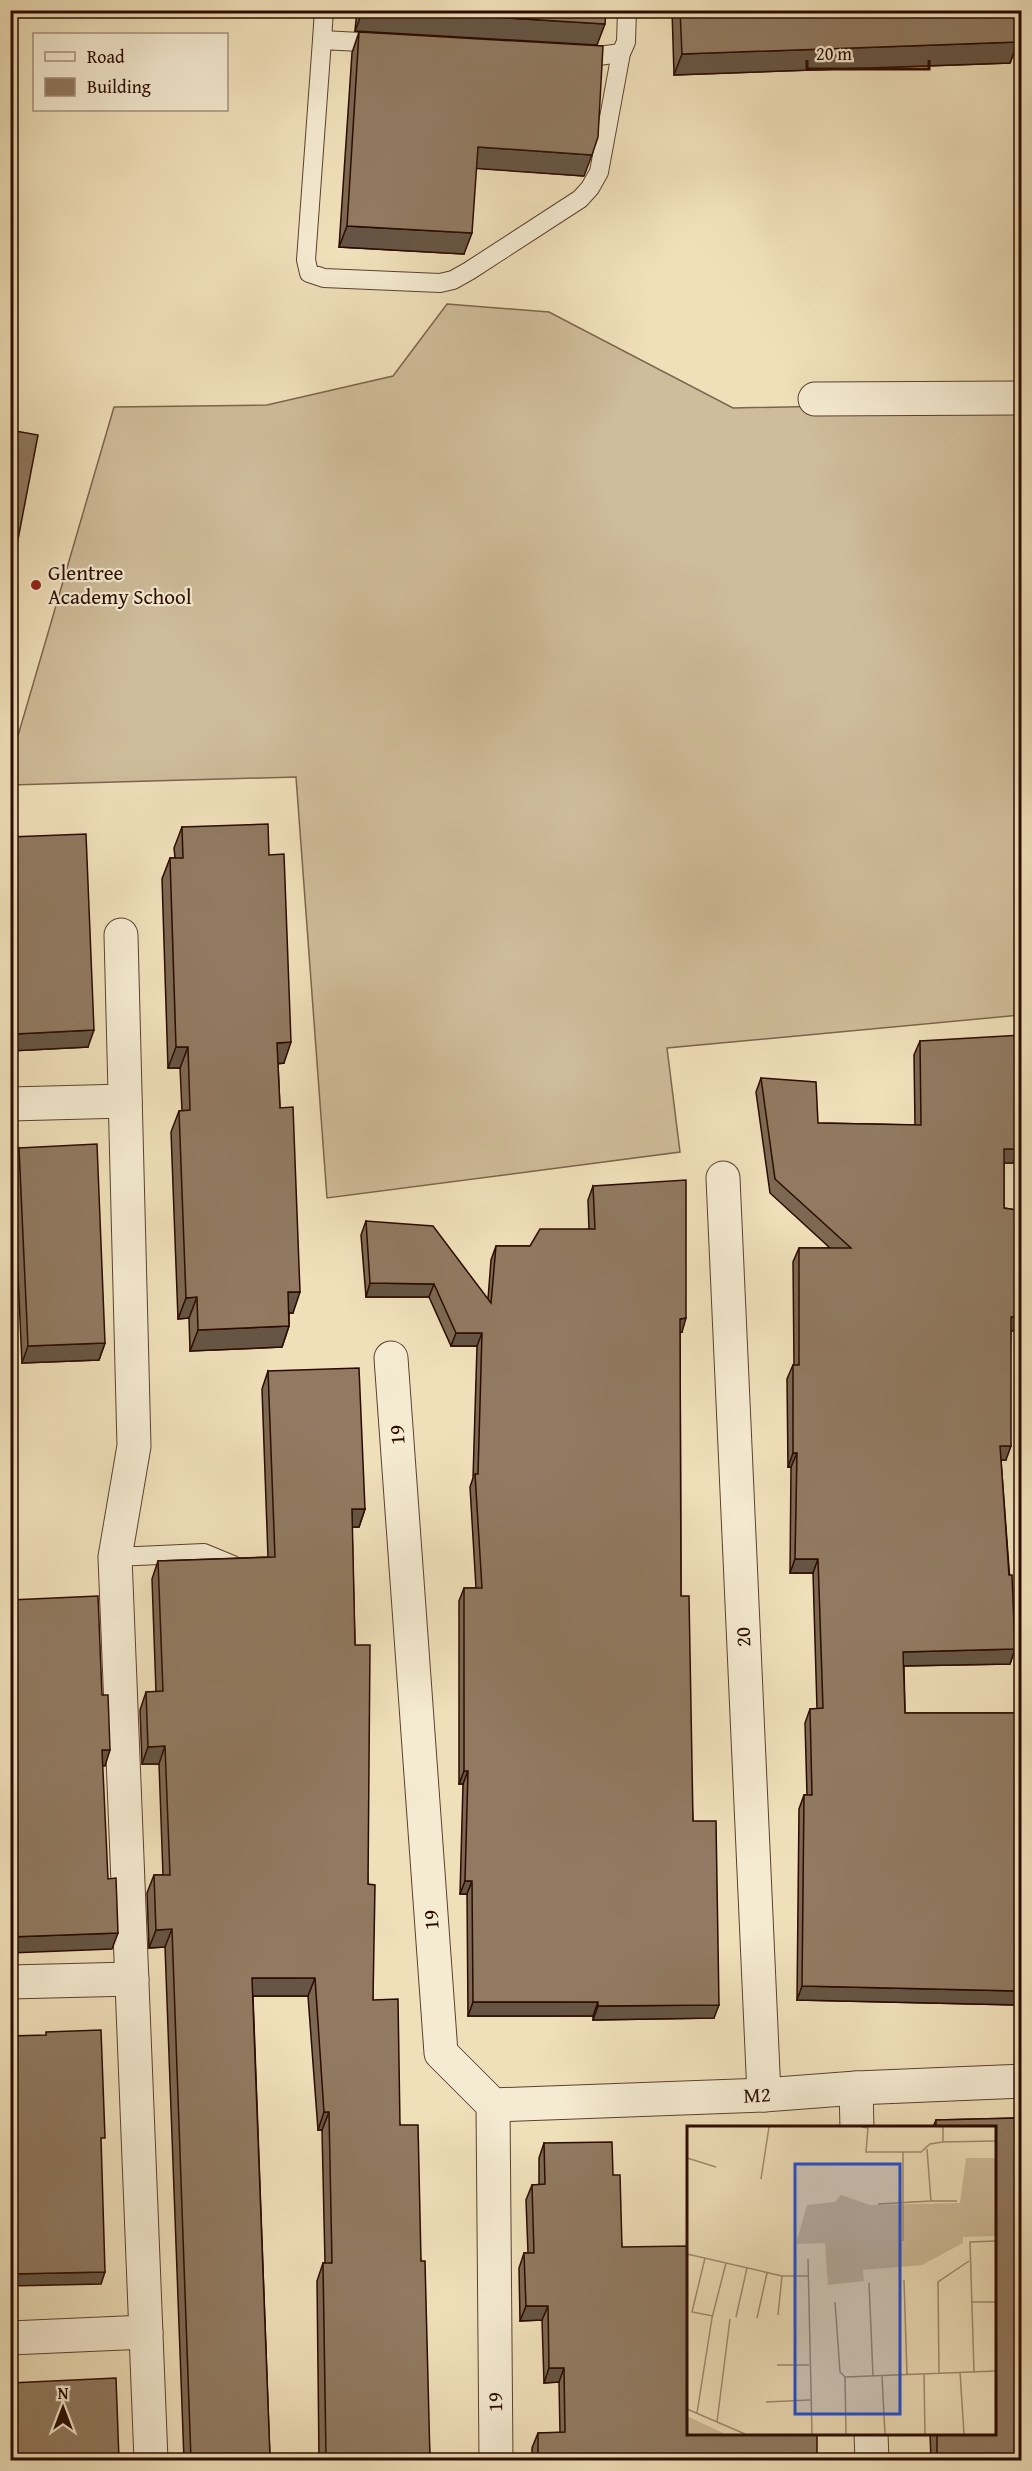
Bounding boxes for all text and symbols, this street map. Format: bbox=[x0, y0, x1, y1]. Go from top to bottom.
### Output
legend bbox=[33, 33, 228, 111]
scale bar bbox=[807, 33, 928, 71]
text: 20 m bbox=[816, 40, 852, 67]
text: Road bbox=[87, 43, 125, 70]
text: Building bbox=[87, 73, 151, 100]
place label: Glentree Academy School bbox=[48, 557, 192, 612]
marker: Glentree Academy School bbox=[29, 578, 43, 592]
street label: 19 bbox=[380, 1424, 413, 1446]
street label: 20 bbox=[726, 1626, 759, 1648]
street label: 19 bbox=[414, 1909, 447, 1931]
street label: M2 bbox=[743, 2078, 771, 2111]
inset map bbox=[687, 2126, 996, 2435]
north arrow bbox=[33, 2378, 93, 2438]
text: N bbox=[58, 2381, 69, 2405]
street label: 19 bbox=[479, 2392, 510, 2412]

